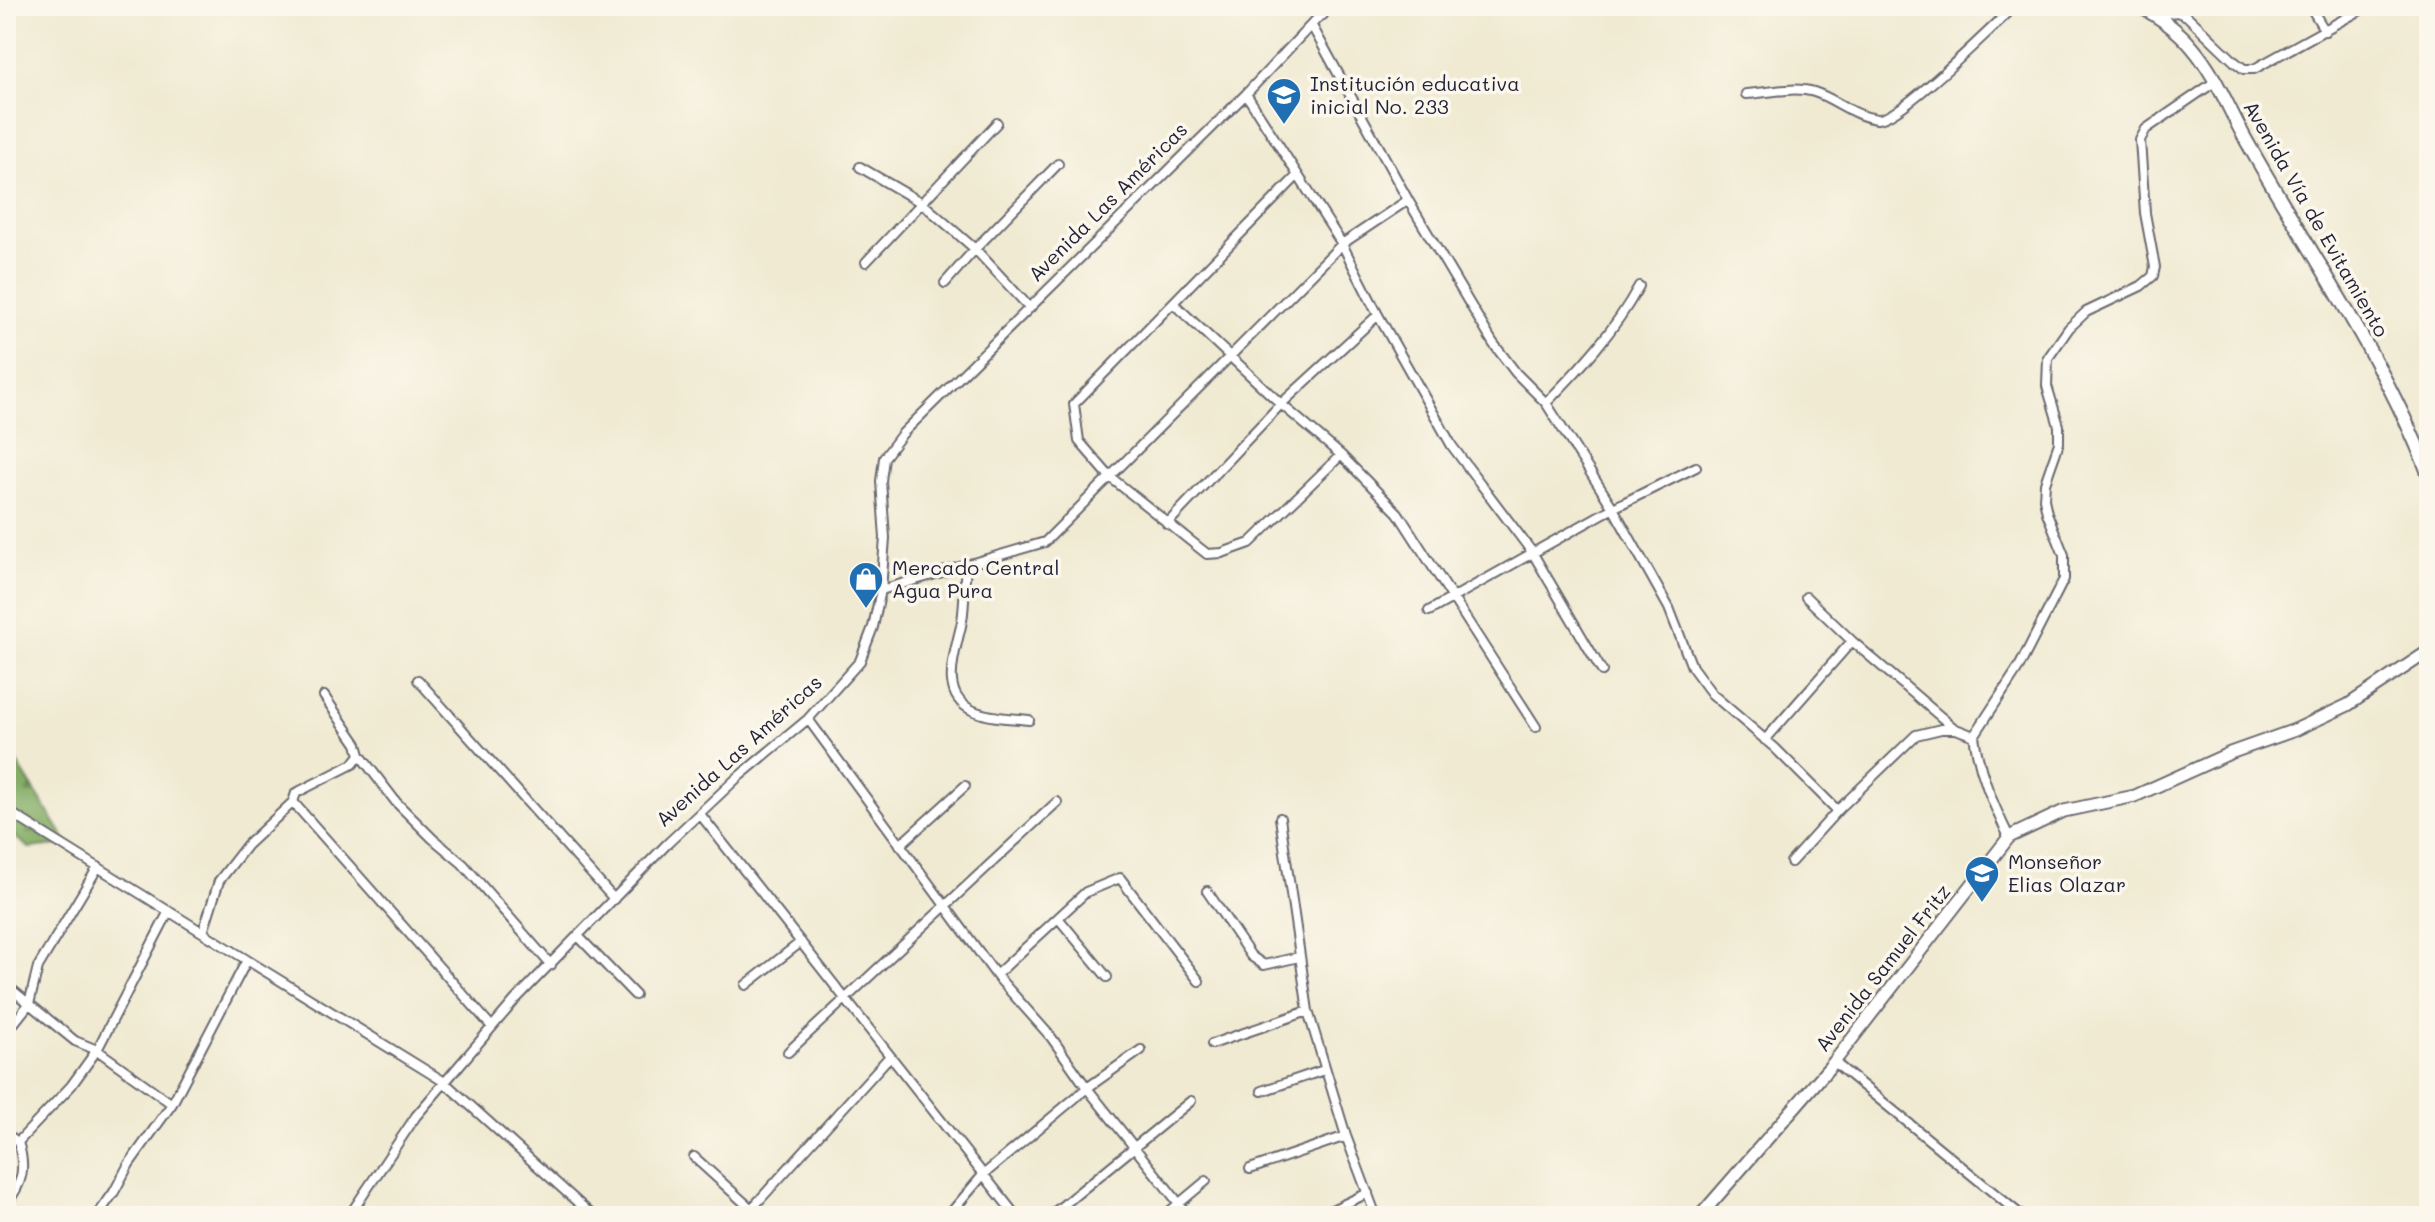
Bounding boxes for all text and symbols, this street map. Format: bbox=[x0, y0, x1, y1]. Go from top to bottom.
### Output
place label: Institución educativa inicial No. 233 bbox=[1310, 70, 1520, 119]
school or university icon: Institución educativa inicial No. 233 bbox=[1265, 76, 1303, 126]
street label: Avenida Vía de Evitamiento bbox=[2238, 96, 2395, 341]
street label: Avenida Las Américas bbox=[1022, 116, 1192, 286]
place label: Mercado Central Agua Pura bbox=[892, 554, 1060, 603]
shop icon: Mercado Central Agua Pura bbox=[847, 560, 885, 610]
street label: Avenida Las Américas bbox=[650, 669, 827, 832]
place label: Monseñor Elias Olazar bbox=[2008, 848, 2126, 897]
school or university icon: Monseñor Elias Olazar bbox=[1963, 854, 2001, 904]
street label: Avenida Samuel Fritz bbox=[1809, 879, 1956, 1056]

